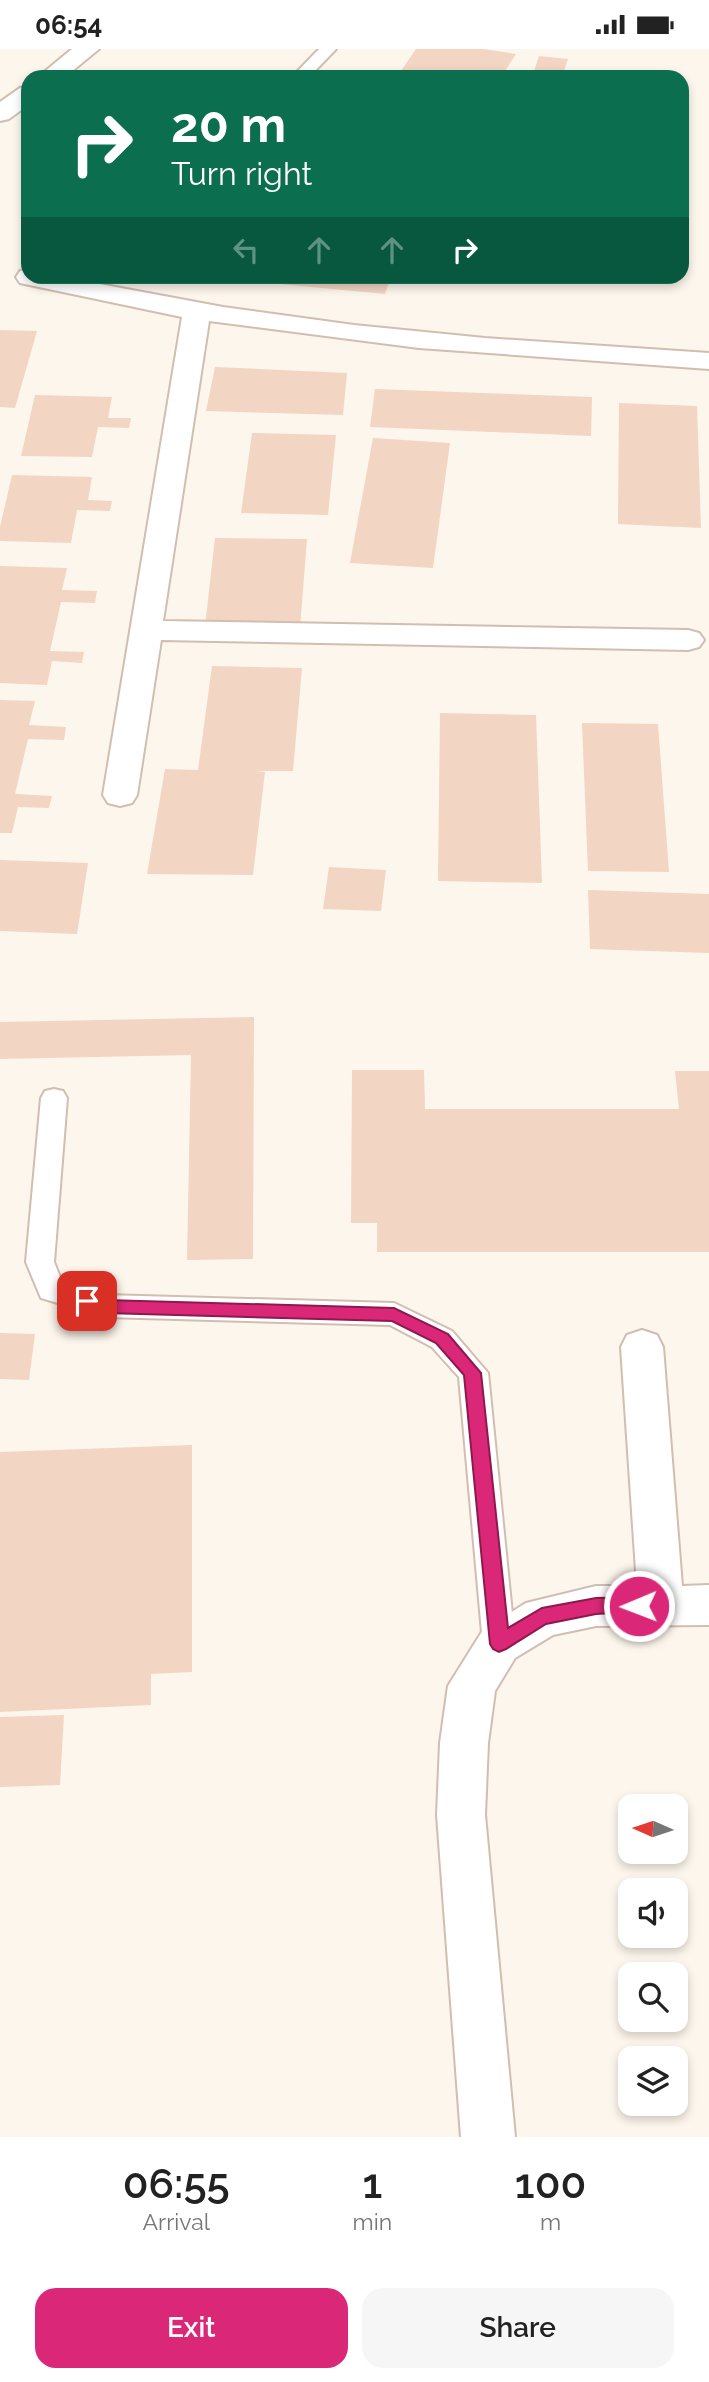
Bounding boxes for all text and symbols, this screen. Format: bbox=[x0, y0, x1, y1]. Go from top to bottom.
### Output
text: 06:54 bbox=[35, 10, 102, 40]
text: 20 m bbox=[171, 96, 286, 153]
icon: right bbox=[56, 98, 147, 189]
text: Turn right bbox=[171, 155, 312, 192]
icon: left bbox=[227, 231, 265, 269]
icon: ahead bbox=[300, 231, 338, 269]
icon: ahead bbox=[373, 231, 411, 269]
icon: right bbox=[446, 231, 484, 269]
pin bbox=[57, 1271, 117, 1331]
icon: arrive bbox=[68, 1282, 106, 1320]
position arrow bbox=[602, 1569, 676, 1643]
north arrow bbox=[618, 1794, 688, 1864]
map controls bbox=[618, 1794, 688, 2116]
button: sound bbox=[618, 1878, 688, 1948]
button: search bbox=[618, 1962, 688, 2032]
button: layers bbox=[618, 2046, 688, 2116]
text: 06:55 bbox=[123, 2159, 230, 2208]
text: 1 bbox=[362, 2159, 382, 2208]
text: 100 bbox=[515, 2159, 586, 2208]
text: Arrival bbox=[143, 2208, 210, 2235]
text: min bbox=[353, 2208, 392, 2235]
text: m bbox=[540, 2208, 561, 2235]
button: Exit bbox=[35, 2288, 348, 2368]
button: Share bbox=[362, 2288, 674, 2368]

